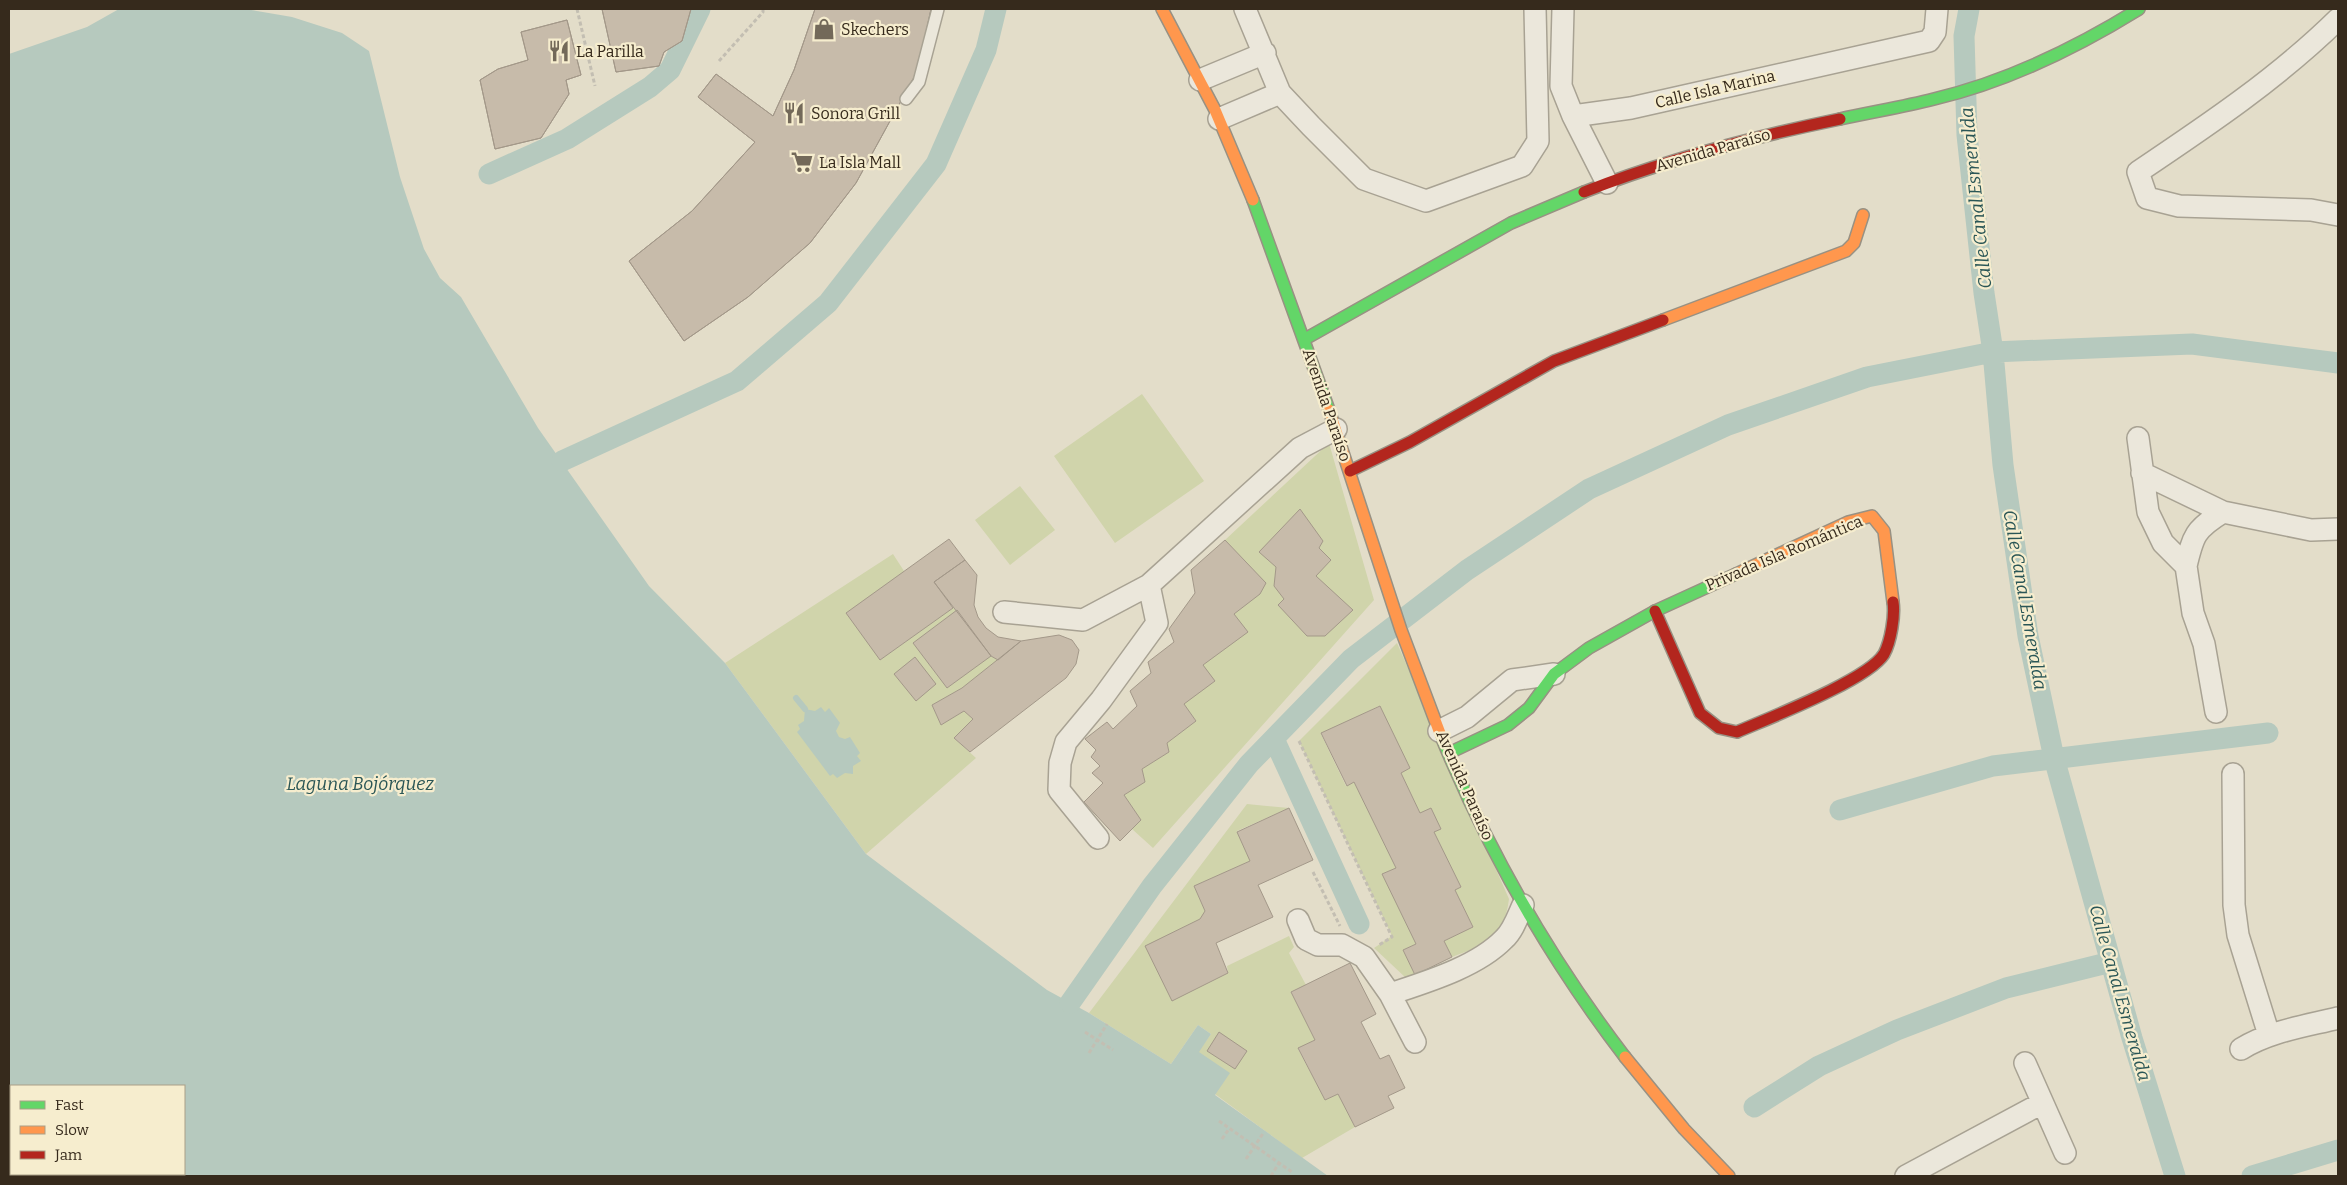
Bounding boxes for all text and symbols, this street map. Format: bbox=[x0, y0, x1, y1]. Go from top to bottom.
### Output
shop icon: Skechers bbox=[811, 16, 837, 42]
place label: Skechers bbox=[841, 20, 909, 39]
restaurant icon: La Parilla bbox=[546, 38, 572, 64]
place label: La Parilla bbox=[576, 42, 644, 61]
street label: Calle Isla Marina bbox=[1653, 66, 1777, 112]
restaurant icon: Sonora Grill bbox=[781, 100, 807, 126]
place label: Sonora Grill bbox=[811, 104, 900, 123]
water label: Calle Canal Esmeralda bbox=[1956, 106, 1996, 290]
street label: Avenida Paraíso bbox=[1653, 125, 1773, 175]
supermarket icon: La Isla Mall bbox=[789, 149, 815, 175]
place label: La Isla Mall bbox=[819, 153, 901, 172]
street label: Avenida Paraíso bbox=[1299, 346, 1355, 464]
water label: Calle Canal Esmeralda bbox=[1998, 508, 2052, 692]
street label: Privada Isla Romántica bbox=[1703, 511, 1866, 595]
street label: Avenida Paraíso bbox=[1432, 727, 1498, 843]
water label: Laguna Bojórquez bbox=[286, 773, 434, 795]
water label: Calle Canal Esmeralda bbox=[2084, 902, 2156, 1084]
legend bbox=[10, 1085, 185, 1175]
text: Fast bbox=[55, 1096, 84, 1114]
text: Slow bbox=[55, 1121, 90, 1139]
text: Jam bbox=[54, 1146, 83, 1164]

